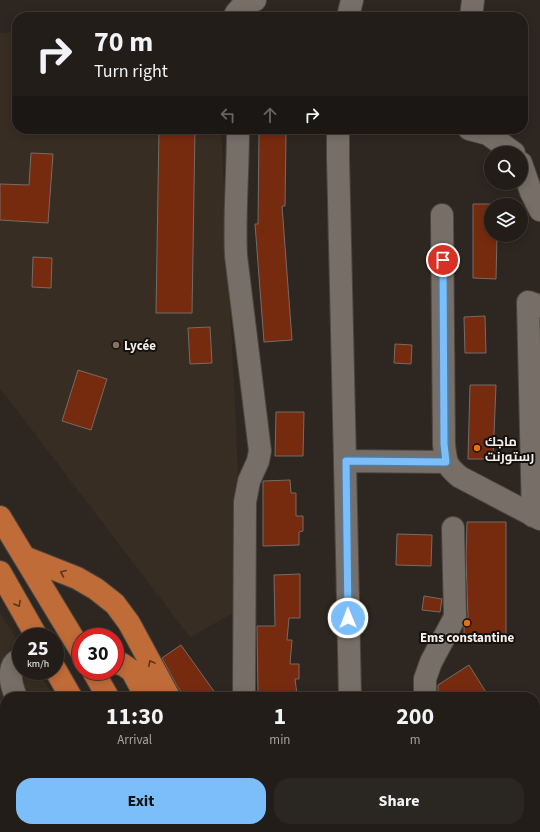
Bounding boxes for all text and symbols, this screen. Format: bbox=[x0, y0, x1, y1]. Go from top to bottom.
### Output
text: 70 m bbox=[94, 22, 153, 62]
icon: right bbox=[28, 28, 80, 80]
text: Turn right bbox=[94, 59, 168, 84]
icon: left bbox=[217, 104, 239, 126]
icon: ahead bbox=[259, 104, 281, 126]
icon: right bbox=[301, 104, 323, 126]
map controls bbox=[484, 146, 528, 242]
button: search bbox=[484, 146, 528, 190]
button: layers bbox=[484, 198, 528, 242]
pin bbox=[426, 243, 460, 277]
icon: arrive bbox=[432, 249, 454, 271]
place label: Lycée bbox=[124, 337, 156, 355]
marker: Lycée bbox=[111, 340, 121, 350]
place label: ماجك رستورنت bbox=[485, 433, 534, 466]
marker: ماجك رستورنت bbox=[472, 443, 482, 453]
one-way arrow bbox=[59, 569, 66, 577]
position arrow bbox=[327, 597, 369, 639]
one-way arrow bbox=[14, 600, 21, 607]
marker: Ems constantine bbox=[462, 618, 472, 628]
speed limit sign: 30 bbox=[72, 628, 124, 680]
place label: Ems constantine bbox=[420, 629, 514, 647]
text: 25 bbox=[27, 635, 49, 663]
text: km/h bbox=[27, 657, 49, 671]
one-way arrow bbox=[148, 659, 155, 667]
text: 11:30 bbox=[106, 699, 164, 734]
text: 1 bbox=[274, 699, 286, 734]
text: 200 bbox=[396, 699, 434, 734]
text: Arrival bbox=[117, 731, 152, 749]
text: min bbox=[269, 731, 290, 749]
text: m bbox=[410, 731, 421, 749]
button: Exit bbox=[16, 778, 266, 824]
button: Share bbox=[274, 778, 524, 824]

